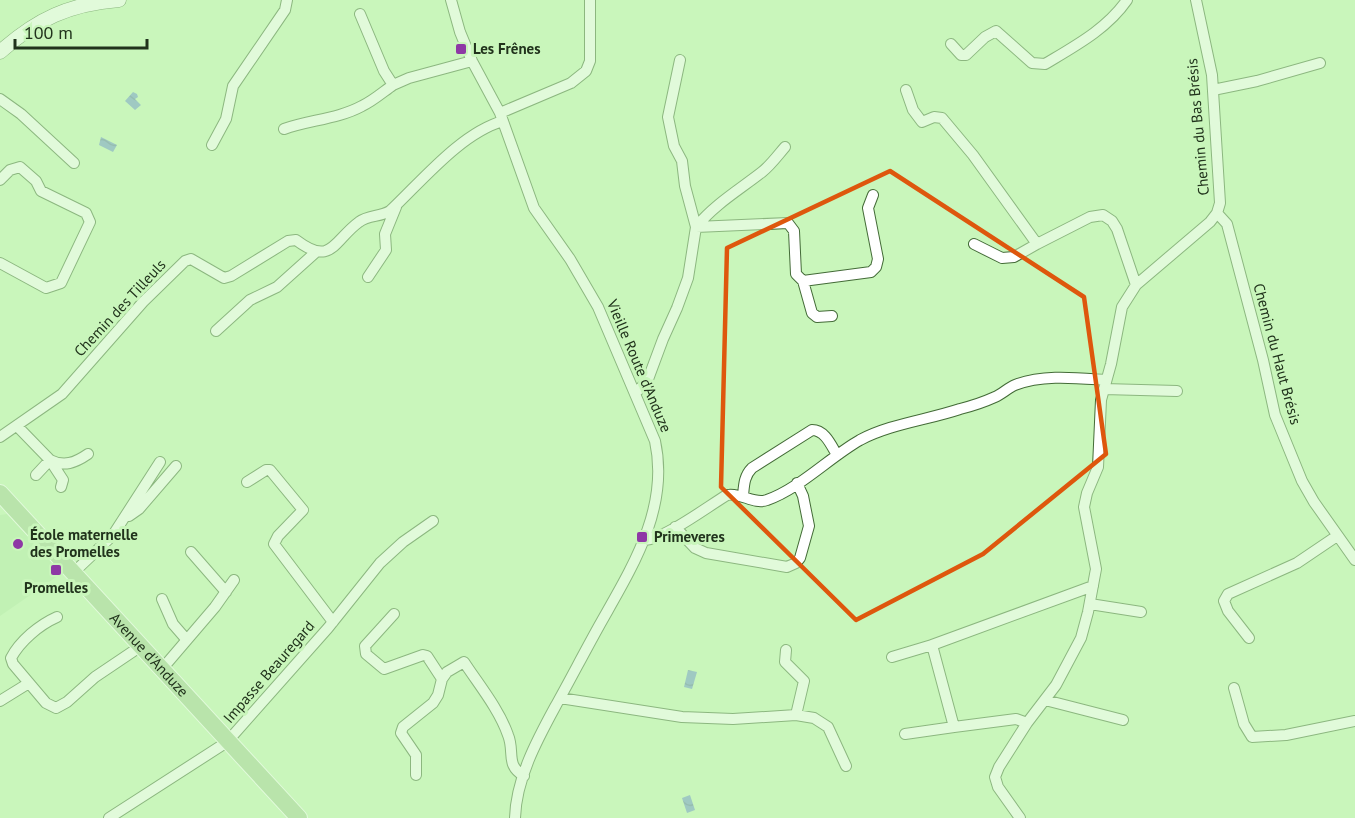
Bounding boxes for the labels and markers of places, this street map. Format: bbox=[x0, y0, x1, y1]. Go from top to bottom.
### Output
place label: Les Frênes bbox=[473, 39, 541, 58]
marker: Les Frênes bbox=[454, 42, 468, 56]
place label: École maternelle des Promelles bbox=[30, 525, 138, 561]
place label: Primeveres bbox=[654, 527, 725, 546]
marker: Primeveres bbox=[635, 530, 649, 544]
marker: École maternelle des Promelles bbox=[11, 537, 25, 551]
marker: Promelles bbox=[49, 563, 63, 577]
place label: Promelles bbox=[24, 578, 88, 597]

